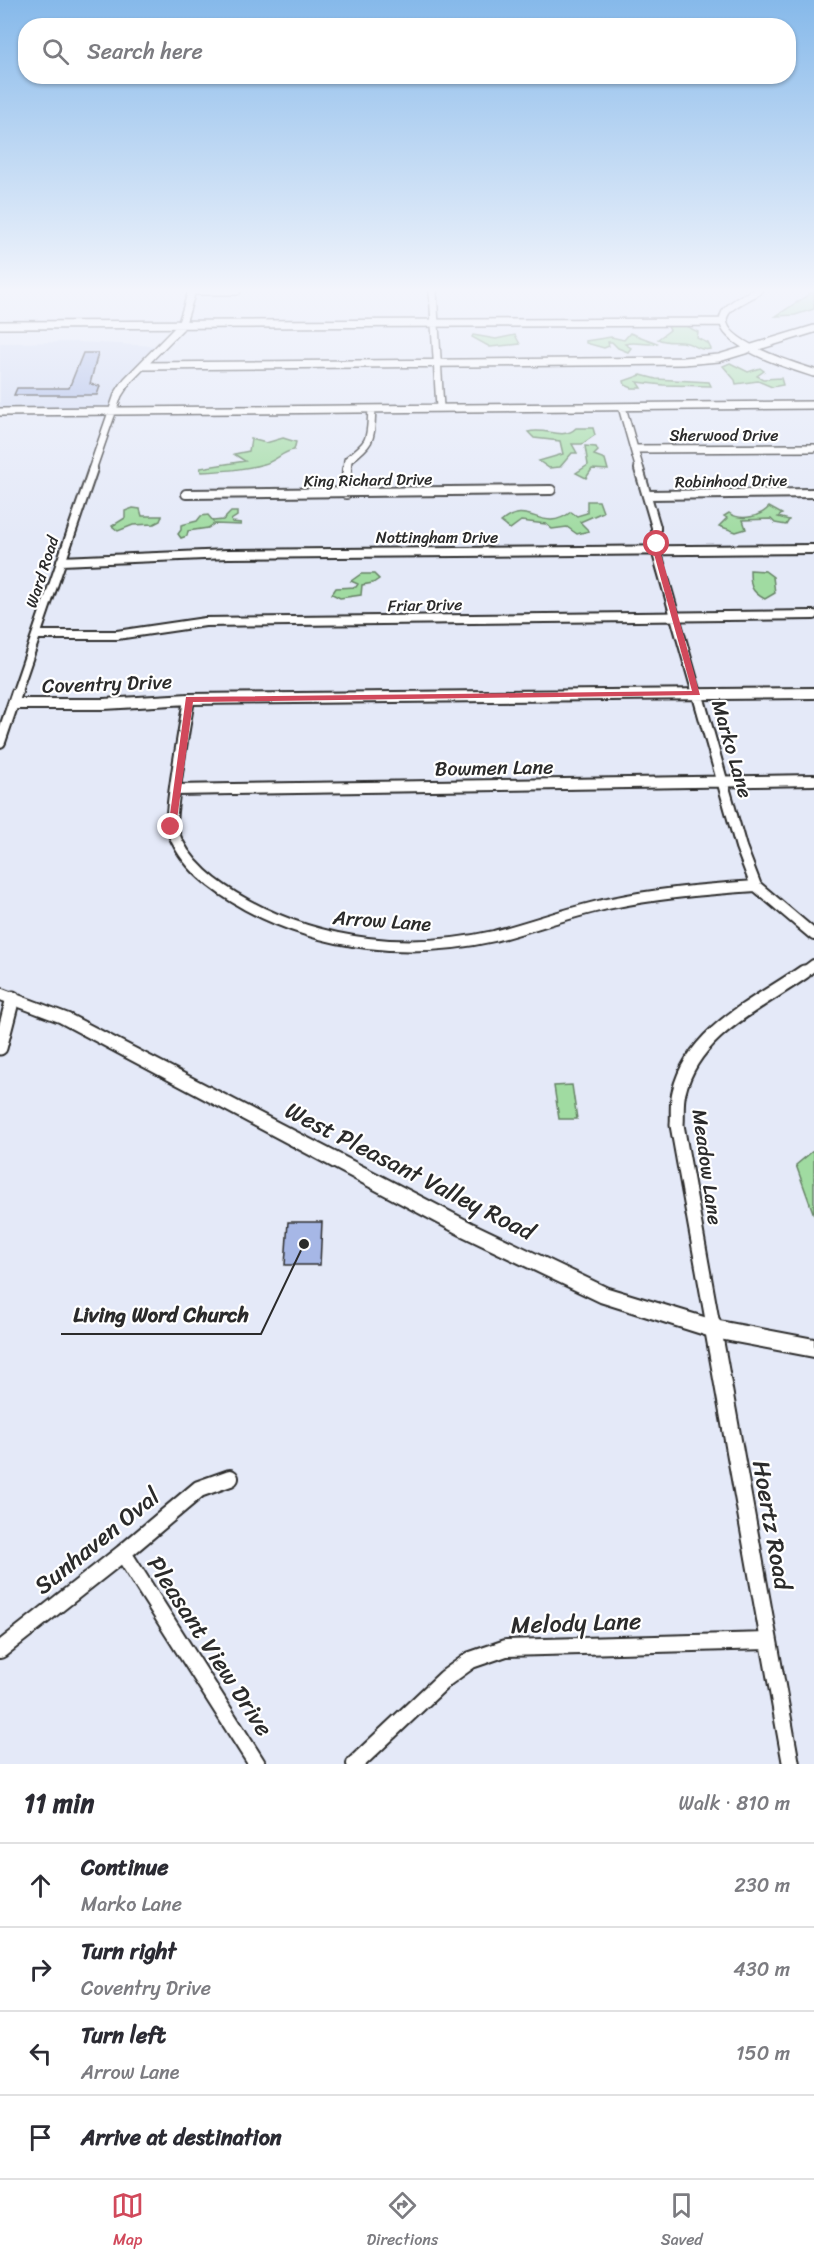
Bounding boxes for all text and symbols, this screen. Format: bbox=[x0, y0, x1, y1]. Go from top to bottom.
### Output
search box bbox=[18, 18, 796, 84]
text: Search here bbox=[87, 32, 203, 71]
icon: search bbox=[39, 35, 72, 68]
street label: Sherwood Drive bbox=[669, 421, 779, 450]
street label: King Richard Drive bbox=[303, 464, 433, 496]
street label: Robinhood Drive bbox=[675, 466, 788, 496]
street label: Nottingham Drive bbox=[376, 523, 498, 552]
route start bbox=[643, 530, 669, 556]
street label: Ward Road bbox=[17, 531, 68, 612]
street label: Friar Drive bbox=[387, 590, 463, 620]
street label: Coventry Drive bbox=[41, 664, 173, 704]
street label: Marko Lane bbox=[701, 696, 763, 802]
street label: Bowmen Lane bbox=[434, 749, 554, 787]
route end bbox=[157, 813, 183, 839]
street label: Arrow Lane bbox=[331, 900, 433, 942]
street label: West Pleasant Valley Road bbox=[278, 1090, 544, 1253]
street label: Meadow Lane bbox=[682, 1107, 732, 1227]
callout: Living Word Church bbox=[61, 1295, 261, 1334]
text: Living Word Church bbox=[73, 1296, 249, 1334]
street label: Hoertz Road bbox=[740, 1457, 804, 1595]
street label: Sunhaven Oval bbox=[24, 1476, 171, 1605]
street label: Pleasant View Drive bbox=[135, 1547, 285, 1745]
street label: Melody Lane bbox=[510, 1600, 642, 1646]
text: 11 min bbox=[24, 1780, 94, 1826]
text: Walk · 810 m bbox=[679, 1786, 790, 1821]
text: Continue bbox=[81, 1848, 169, 1887]
text: 230 m bbox=[734, 1868, 790, 1903]
icon: ahead bbox=[24, 1869, 57, 1902]
text: Marko Lane bbox=[81, 1887, 182, 1922]
text: Turn right bbox=[81, 1932, 176, 1971]
text: 430 m bbox=[733, 1952, 790, 1987]
icon: right bbox=[24, 1953, 57, 1986]
text: Coventry Drive bbox=[81, 1971, 211, 2006]
text: Turn left bbox=[81, 2016, 166, 2055]
text: 150 m bbox=[736, 2036, 790, 2071]
icon: left bbox=[24, 2037, 57, 2070]
text: Arrow Lane bbox=[81, 2055, 179, 2090]
text: Arrive at destination bbox=[81, 2118, 282, 2157]
icon: arrive bbox=[24, 2121, 57, 2154]
tab: Map bbox=[111, 2189, 144, 2254]
tab: Directions bbox=[367, 2189, 438, 2254]
tab: Saved bbox=[661, 2189, 703, 2254]

